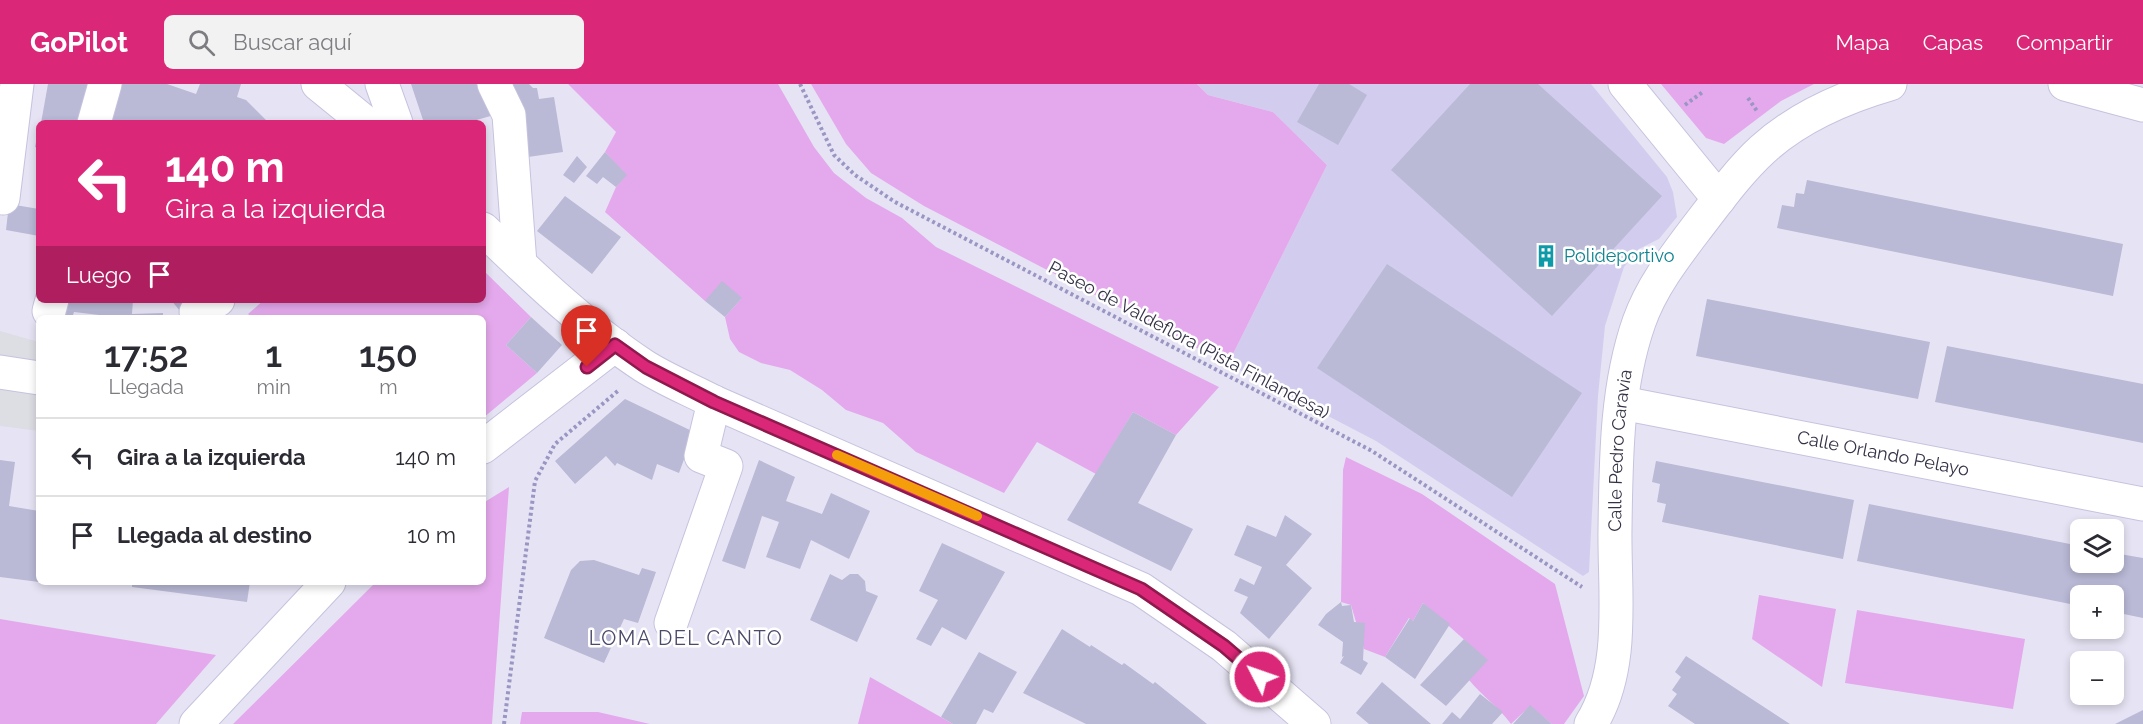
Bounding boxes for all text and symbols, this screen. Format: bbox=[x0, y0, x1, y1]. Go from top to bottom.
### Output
search box bbox=[164, 15, 584, 69]
text: GoPilot bbox=[30, 26, 128, 59]
icon: search bbox=[185, 26, 218, 59]
text: Buscar aquí bbox=[233, 29, 352, 55]
text: Mapa bbox=[1835, 30, 1890, 55]
text: Capas bbox=[1923, 30, 1983, 55]
text: Compartir bbox=[2016, 30, 2113, 55]
text: 140 m bbox=[165, 143, 285, 192]
icon: left bbox=[66, 144, 144, 222]
text: Gira a la izquierda bbox=[165, 193, 386, 224]
building icon: Polideportivo bbox=[1533, 243, 1559, 269]
place label: Polideportivo bbox=[1564, 245, 1675, 266]
street label: Paseo de Valdeflora (Pista Finlandesa) bbox=[1045, 256, 1333, 423]
icon: arrive bbox=[143, 258, 176, 291]
text: Luego bbox=[66, 262, 131, 288]
pin bbox=[561, 305, 612, 367]
icon: arrive bbox=[570, 314, 603, 347]
text: 17:52 bbox=[104, 333, 188, 375]
text: 1 bbox=[265, 333, 282, 375]
text: 150 bbox=[359, 333, 418, 375]
street label: Calle Pedro Caravia bbox=[1604, 368, 1636, 532]
text: Llegada bbox=[109, 375, 184, 399]
text: min bbox=[257, 375, 291, 399]
text: m bbox=[379, 375, 398, 399]
street label: Calle Orlando Pelayo bbox=[1795, 426, 1971, 480]
icon: left bbox=[66, 441, 99, 474]
text: Gira a la izquierda bbox=[117, 444, 306, 470]
text: 140 m bbox=[395, 444, 456, 470]
icon: arrive bbox=[66, 519, 99, 552]
map controls bbox=[2070, 519, 2124, 705]
button: layers bbox=[2070, 519, 2124, 573]
text: Llegada al destino bbox=[117, 522, 312, 548]
text: 10 m bbox=[407, 522, 456, 548]
button: + bbox=[2070, 585, 2124, 639]
district label: LOMA DEL CANTO bbox=[589, 626, 783, 650]
position arrow bbox=[1228, 645, 1292, 709]
button: − bbox=[2070, 651, 2124, 705]

